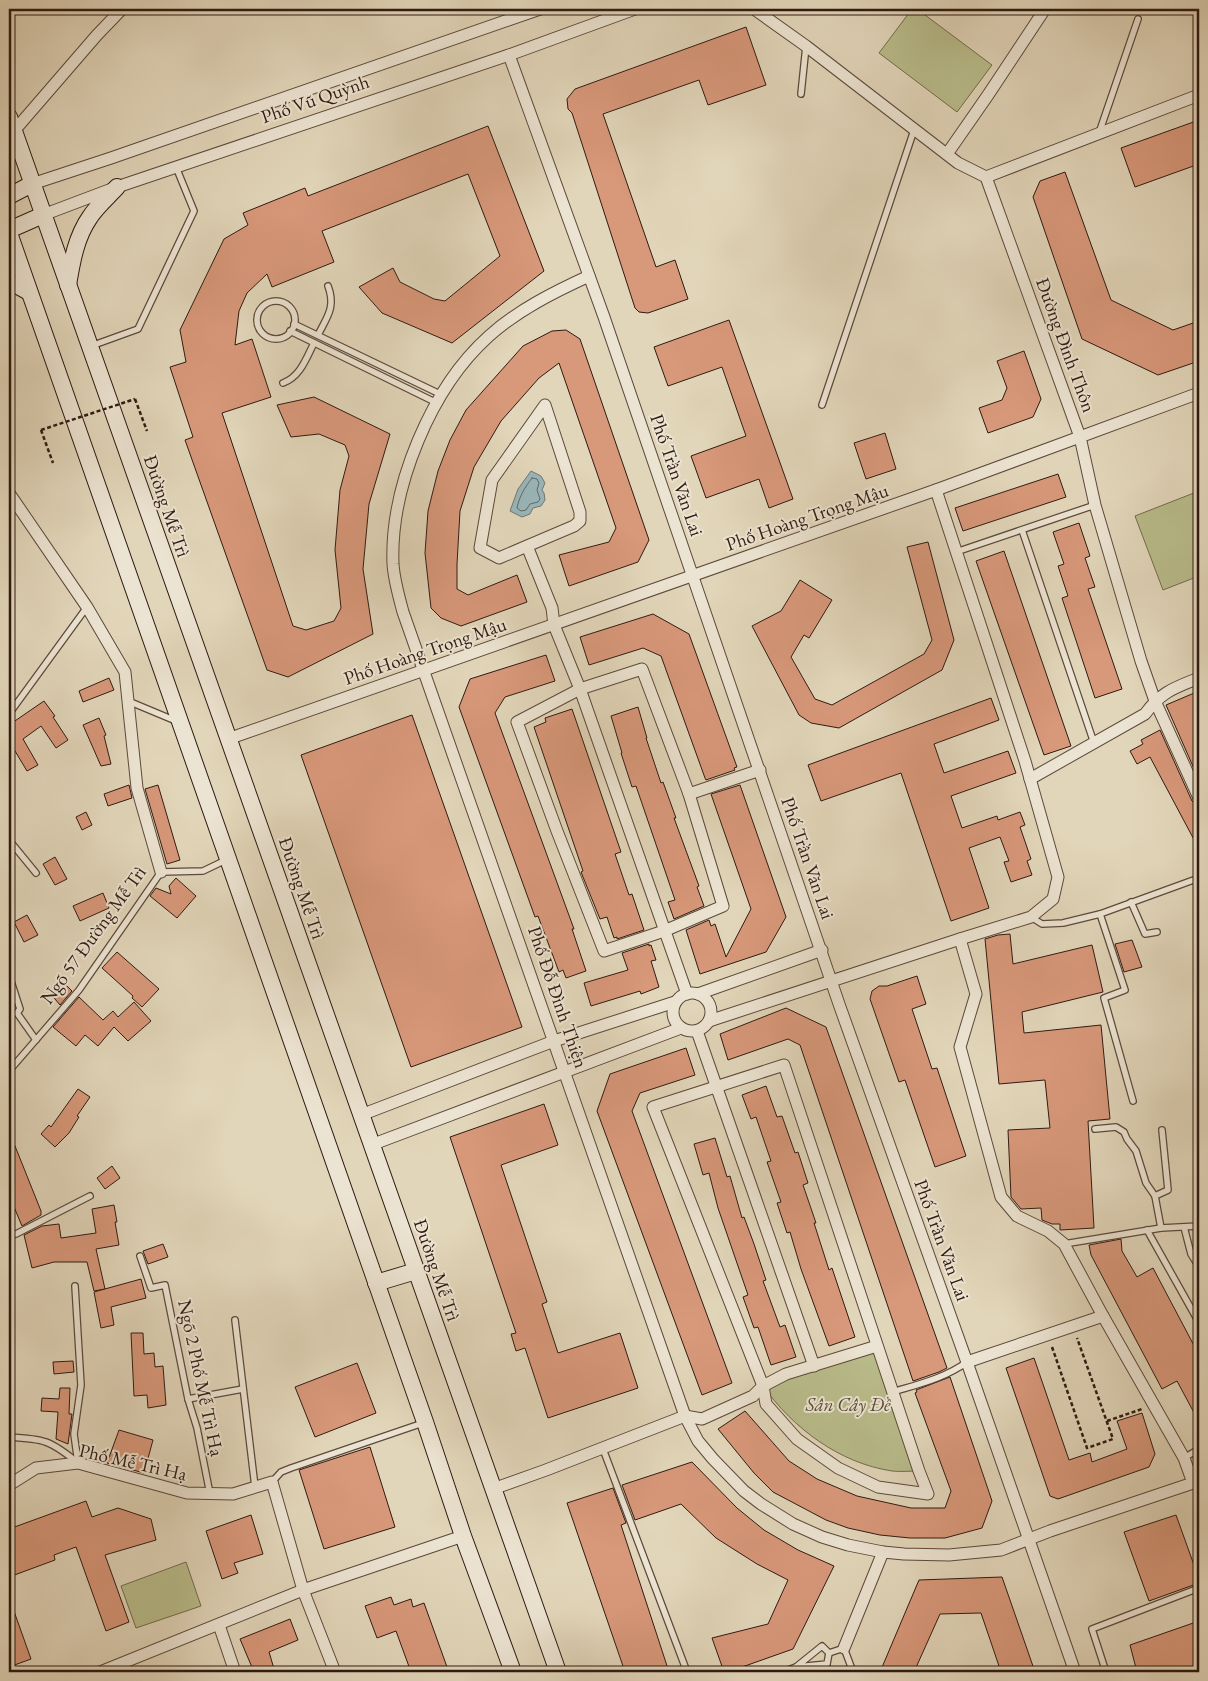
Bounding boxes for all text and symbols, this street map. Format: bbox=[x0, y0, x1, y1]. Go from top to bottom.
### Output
street label: Phố Vũ Quỳnh bbox=[258, 69, 373, 129]
street label: Đường Đình Thôn bbox=[1030, 274, 1102, 416]
street label: Phố Trần Văn Lai bbox=[644, 411, 710, 540]
street label: Đường Mễ Trì bbox=[138, 452, 196, 561]
street label: Phố Hoàng Trọng Mậu bbox=[722, 477, 892, 557]
street label: Phố Hoàng Trọng Mậu bbox=[340, 611, 510, 691]
street label: Phố Trần Văn Lai bbox=[775, 794, 841, 923]
street label: Đường Mễ Trì bbox=[273, 834, 331, 943]
street label: Ngõ 57 Đường Mễ Trì bbox=[34, 861, 152, 1009]
street label: Phố Đỗ Đình Thiện bbox=[522, 923, 594, 1071]
street label: Phố Trần Văn Lai bbox=[908, 1176, 976, 1305]
street label: Đường Mễ Trì bbox=[408, 1216, 466, 1325]
street label: Ngõ 2 Phố Mễ Trì Hạ bbox=[172, 1297, 230, 1459]
park label: Sân Cây Đề bbox=[805, 1392, 891, 1417]
street label: Phố Mễ Trì Hạ bbox=[77, 1437, 190, 1487]

